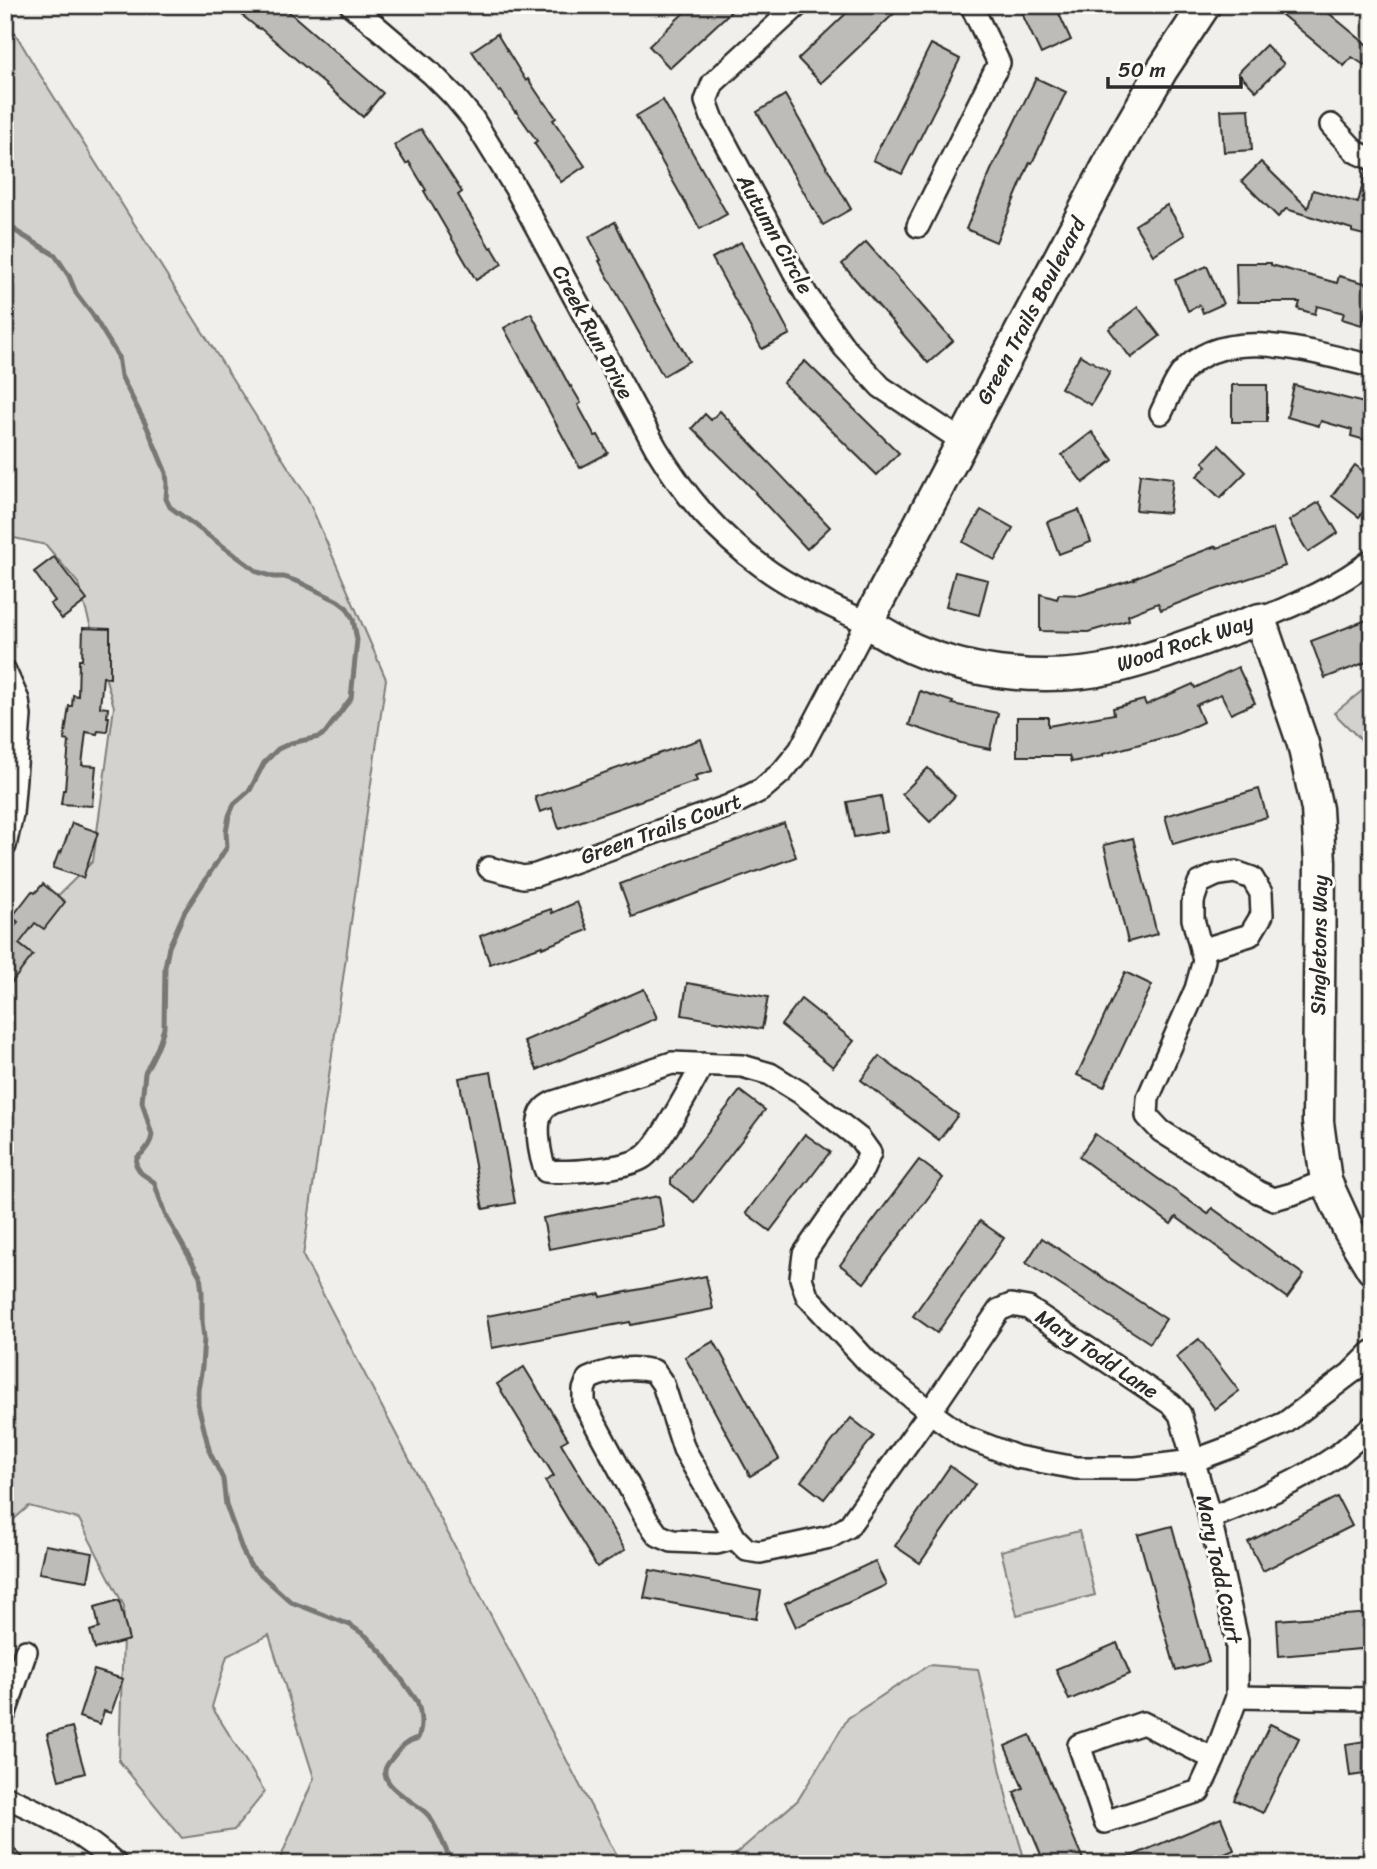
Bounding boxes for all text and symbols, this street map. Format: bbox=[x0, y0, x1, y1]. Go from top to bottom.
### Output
scale bar bbox=[1108, 46, 1240, 90]
text: 50 m bbox=[1118, 51, 1166, 89]
street label: Autumn Circle bbox=[726, 166, 824, 302]
street label: Green Trails Boulevard bbox=[965, 209, 1097, 412]
street label: Creek Run Drive bbox=[541, 258, 645, 407]
street label: Wood Rock Way bbox=[1111, 603, 1259, 683]
street label: Green Trails Court bbox=[575, 782, 747, 876]
street label: Singletons Way bbox=[1299, 874, 1339, 1015]
street label: Mary Todd Lane bbox=[1027, 1298, 1167, 1410]
street label: Mary Todd Court bbox=[1185, 1491, 1254, 1649]

